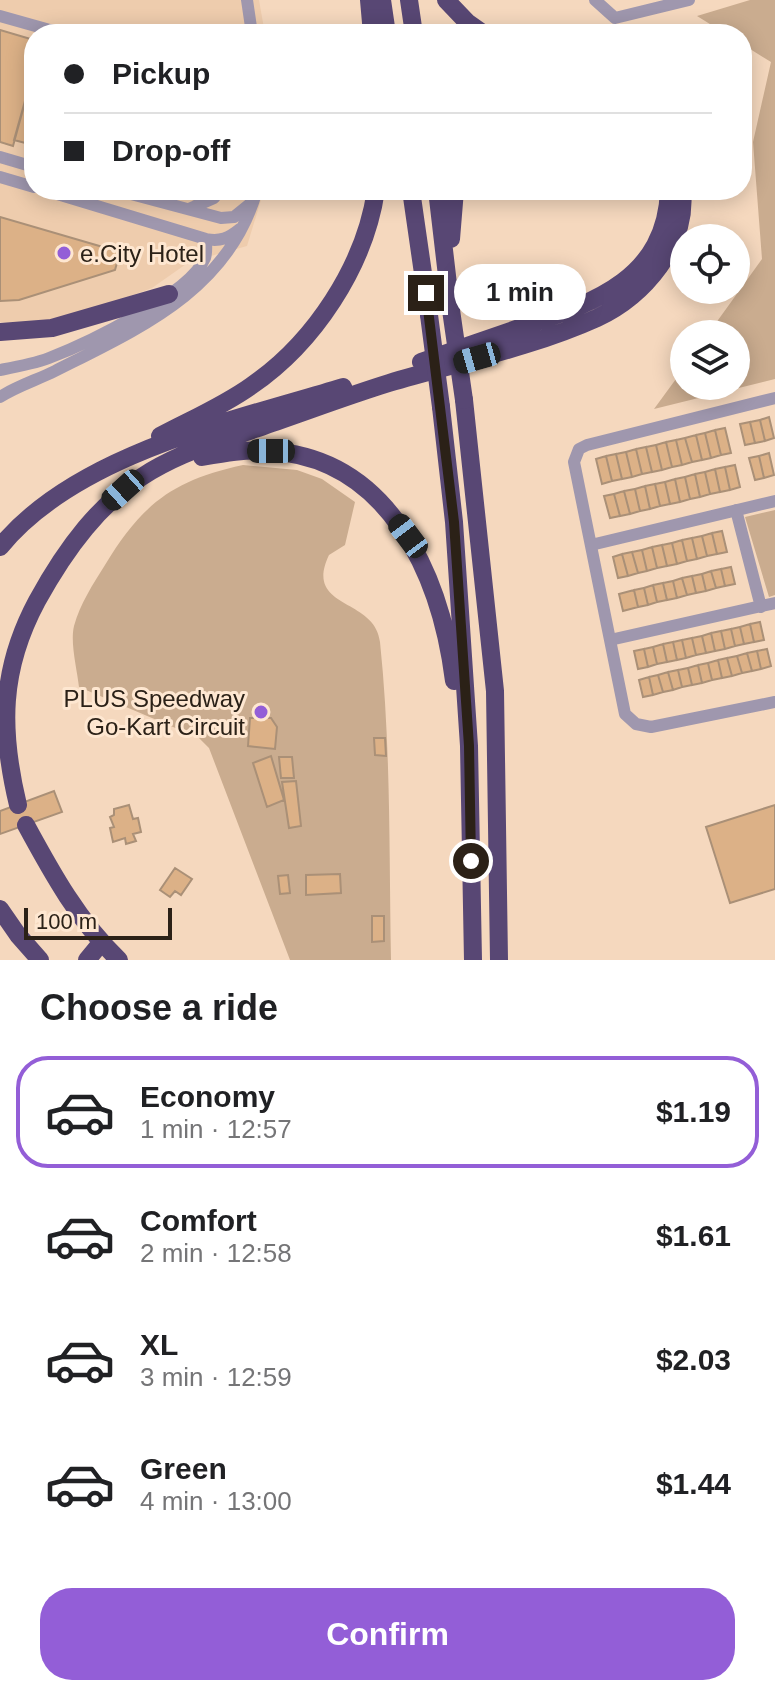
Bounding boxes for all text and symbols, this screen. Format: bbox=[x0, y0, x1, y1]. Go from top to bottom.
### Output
text: Pickup bbox=[112, 57, 210, 90]
text: Drop-off bbox=[112, 134, 230, 167]
map controls bbox=[670, 224, 750, 400]
button: locate bbox=[670, 224, 750, 304]
place label: e.City Hotel bbox=[80, 240, 204, 267]
marker: e.City Hotel bbox=[55, 244, 73, 262]
callout: 1 min bbox=[454, 265, 586, 321]
route end bbox=[408, 275, 444, 311]
text: 1 min bbox=[486, 277, 554, 307]
button: layers bbox=[670, 320, 750, 400]
car bbox=[451, 340, 503, 376]
car bbox=[247, 439, 295, 463]
car bbox=[97, 465, 149, 515]
car bbox=[384, 510, 432, 562]
place label: PLUS Speedway Go-Kart Circuit bbox=[64, 685, 245, 740]
marker: PLUS Speedway Go-Kart Circuit bbox=[252, 703, 270, 721]
route start bbox=[453, 843, 489, 879]
scale bar bbox=[24, 904, 172, 940]
text: 100 m bbox=[36, 909, 97, 934]
text: Choose a ride bbox=[40, 987, 278, 1028]
icon: car bbox=[44, 1076, 116, 1148]
text: Economy bbox=[140, 1080, 275, 1113]
text: $1.19 bbox=[656, 1095, 731, 1128]
text: 1 min · 12:57 bbox=[140, 1114, 292, 1144]
icon: car bbox=[44, 1200, 116, 1272]
text: Comfort bbox=[140, 1204, 257, 1237]
text: $1.61 bbox=[656, 1219, 731, 1252]
text: 2 min · 12:58 bbox=[140, 1238, 292, 1268]
icon: car bbox=[44, 1324, 116, 1396]
text: XL bbox=[140, 1328, 178, 1361]
text: $2.03 bbox=[656, 1343, 731, 1376]
text: 3 min · 12:59 bbox=[140, 1362, 292, 1392]
icon: car bbox=[44, 1448, 116, 1520]
text: Green bbox=[140, 1452, 227, 1485]
text: $1.44 bbox=[656, 1467, 731, 1500]
text: 4 min · 13:00 bbox=[140, 1486, 292, 1516]
button: Confirm bbox=[40, 1588, 735, 1680]

